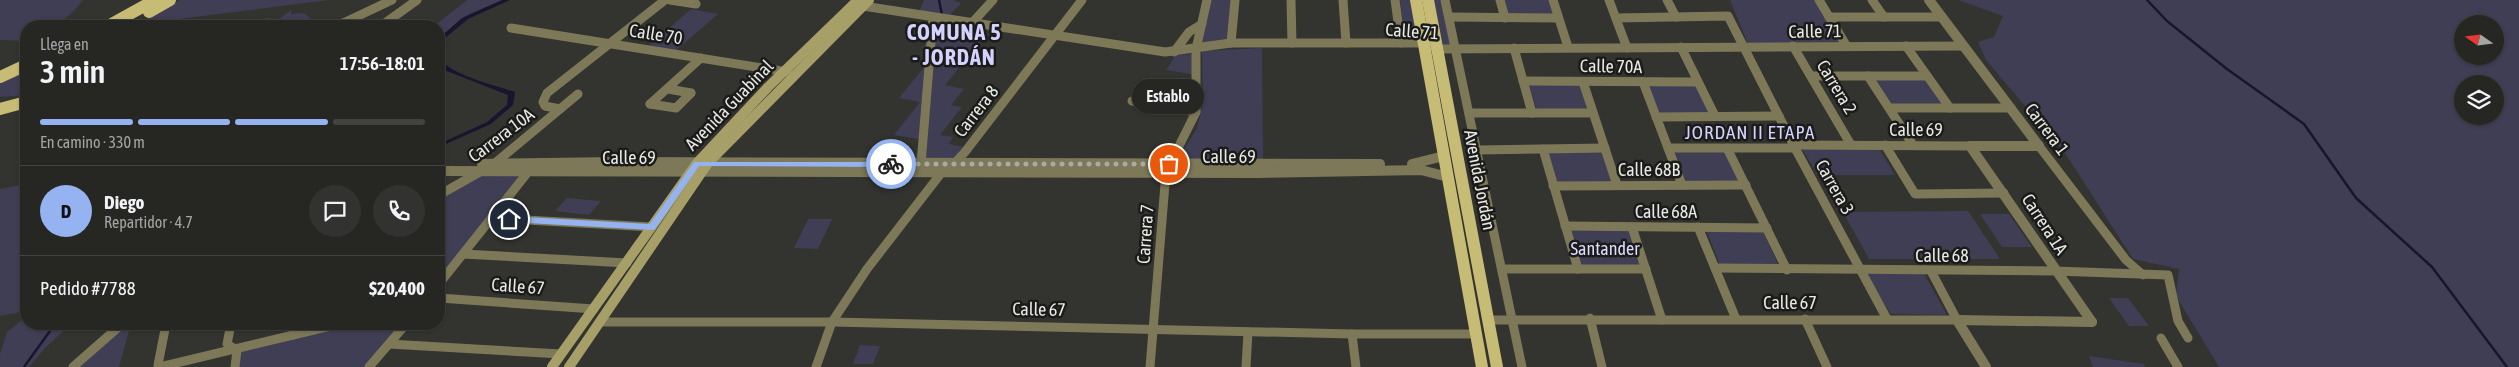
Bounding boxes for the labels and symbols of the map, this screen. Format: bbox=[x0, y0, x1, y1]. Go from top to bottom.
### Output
north arrow bbox=[2454, 15, 2504, 65]
street label: Calle 70 bbox=[628, 19, 684, 49]
district label: COMUNA 5 - JORDÁN bbox=[906, 19, 1002, 70]
street label: Calle 71 bbox=[1385, 19, 1439, 43]
street label: Calle 71 bbox=[1788, 20, 1842, 42]
street label: Avenida Guabinal bbox=[681, 55, 778, 155]
street label: Calle 70A bbox=[1580, 55, 1642, 77]
street label: Carrera 2 bbox=[1813, 56, 1861, 118]
callout: Establo bbox=[1133, 79, 1205, 114]
street label: Carrera 8 bbox=[949, 81, 1003, 141]
street label: Carrera 1 bbox=[2021, 99, 2073, 159]
street label: Carrera 10A bbox=[464, 103, 538, 166]
street label: Calle 69 bbox=[1889, 119, 1943, 140]
district label: JORDAN II ETAPA bbox=[1685, 121, 1815, 143]
street label: Avenida Jordán bbox=[1460, 128, 1500, 232]
courier bbox=[866, 139, 916, 189]
pin bbox=[1148, 143, 1190, 185]
street label: Calle 69 bbox=[1202, 146, 1256, 167]
street label: Calle 69 bbox=[602, 147, 656, 168]
street label: Carrera 3 bbox=[1811, 156, 1859, 218]
street label: Calle 68B bbox=[1618, 159, 1680, 180]
street label: Carrera 1A bbox=[2018, 190, 2073, 259]
pin bbox=[488, 198, 530, 240]
street label: Calle 68A bbox=[1635, 201, 1697, 222]
street label: Carrera 7 bbox=[1132, 204, 1158, 264]
park label: Santander bbox=[1571, 238, 1640, 259]
street label: Calle 68 bbox=[1915, 245, 1969, 266]
street label: Calle 67 bbox=[491, 274, 545, 298]
street label: Calle 67 bbox=[1763, 292, 1817, 313]
street label: Calle 67 bbox=[1012, 298, 1066, 320]

